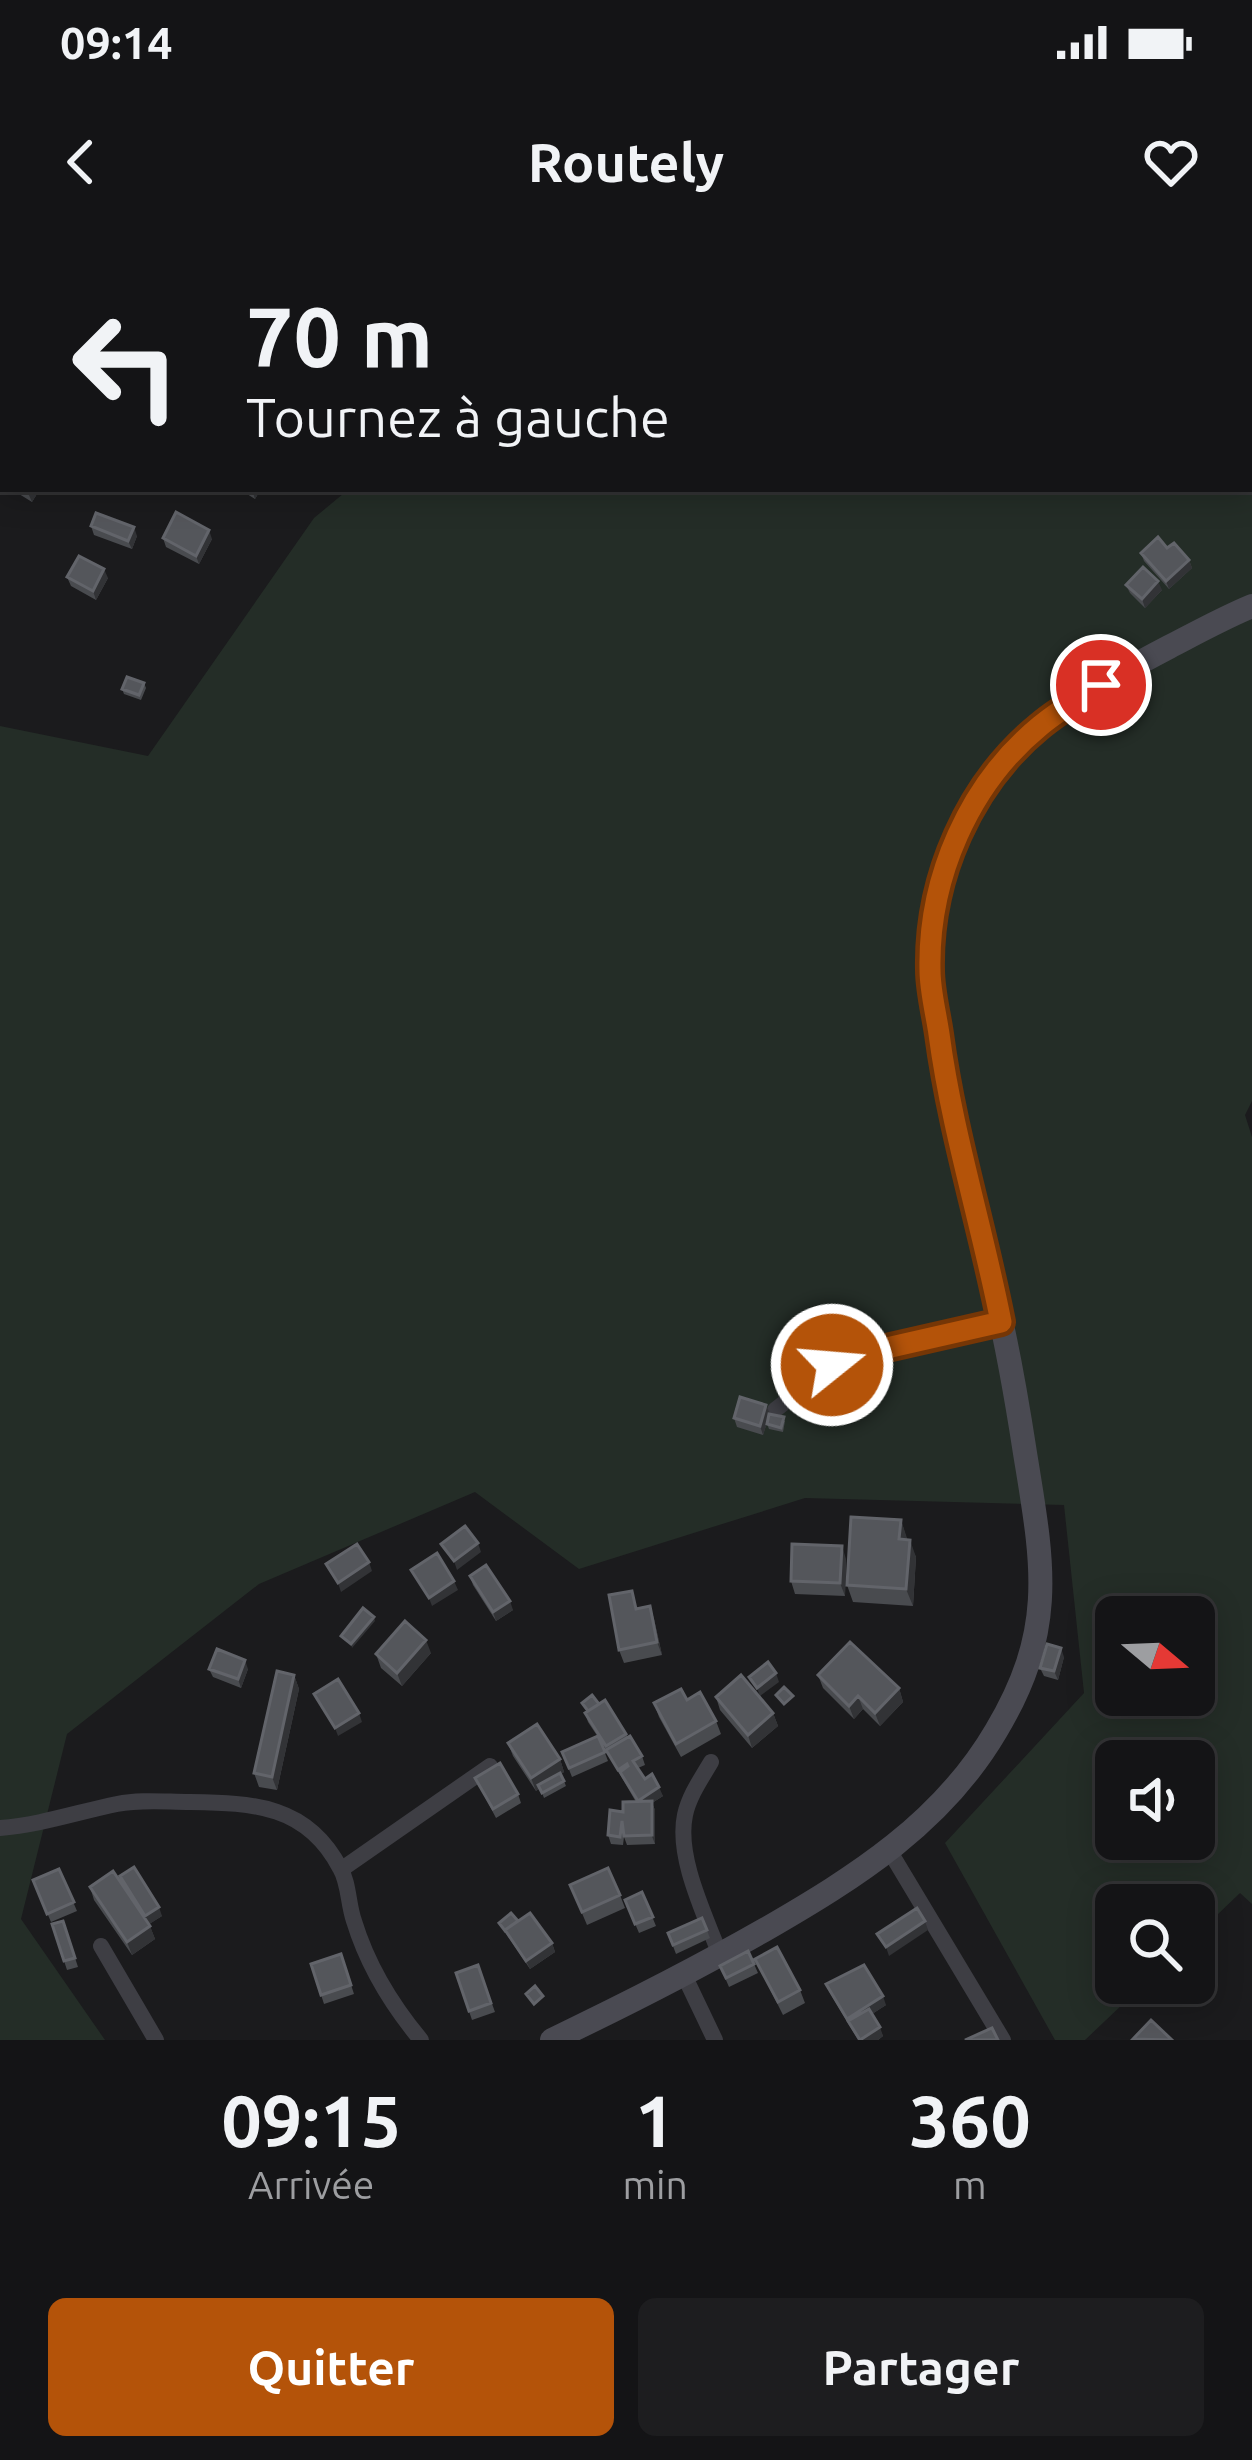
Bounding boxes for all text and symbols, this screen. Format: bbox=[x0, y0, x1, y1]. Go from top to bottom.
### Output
text: 09:14 bbox=[60, 17, 173, 68]
icon: back bbox=[48, 129, 114, 195]
icon: heart bbox=[1138, 129, 1204, 195]
text: Routely bbox=[528, 132, 724, 192]
icon: left bbox=[48, 288, 204, 444]
text: 70 m bbox=[246, 289, 433, 383]
text: Tournez à gauche bbox=[246, 387, 670, 447]
pin bbox=[1050, 634, 1152, 736]
icon: arrive bbox=[1068, 652, 1134, 718]
position arrow bbox=[769, 1302, 895, 1428]
north arrow bbox=[1095, 1596, 1215, 1716]
map controls bbox=[1095, 1596, 1215, 2004]
button: sound bbox=[1095, 1740, 1215, 1860]
button: search bbox=[1095, 1884, 1215, 2004]
text: 09:15 bbox=[221, 2080, 401, 2161]
text: 1 bbox=[635, 2080, 675, 2161]
text: 360 bbox=[909, 2080, 1031, 2161]
text: Arrivée bbox=[248, 2163, 374, 2206]
text: min bbox=[622, 2163, 688, 2206]
text: m bbox=[953, 2163, 987, 2206]
button: Quitter bbox=[48, 2298, 614, 2436]
button: Partager bbox=[638, 2298, 1204, 2436]

